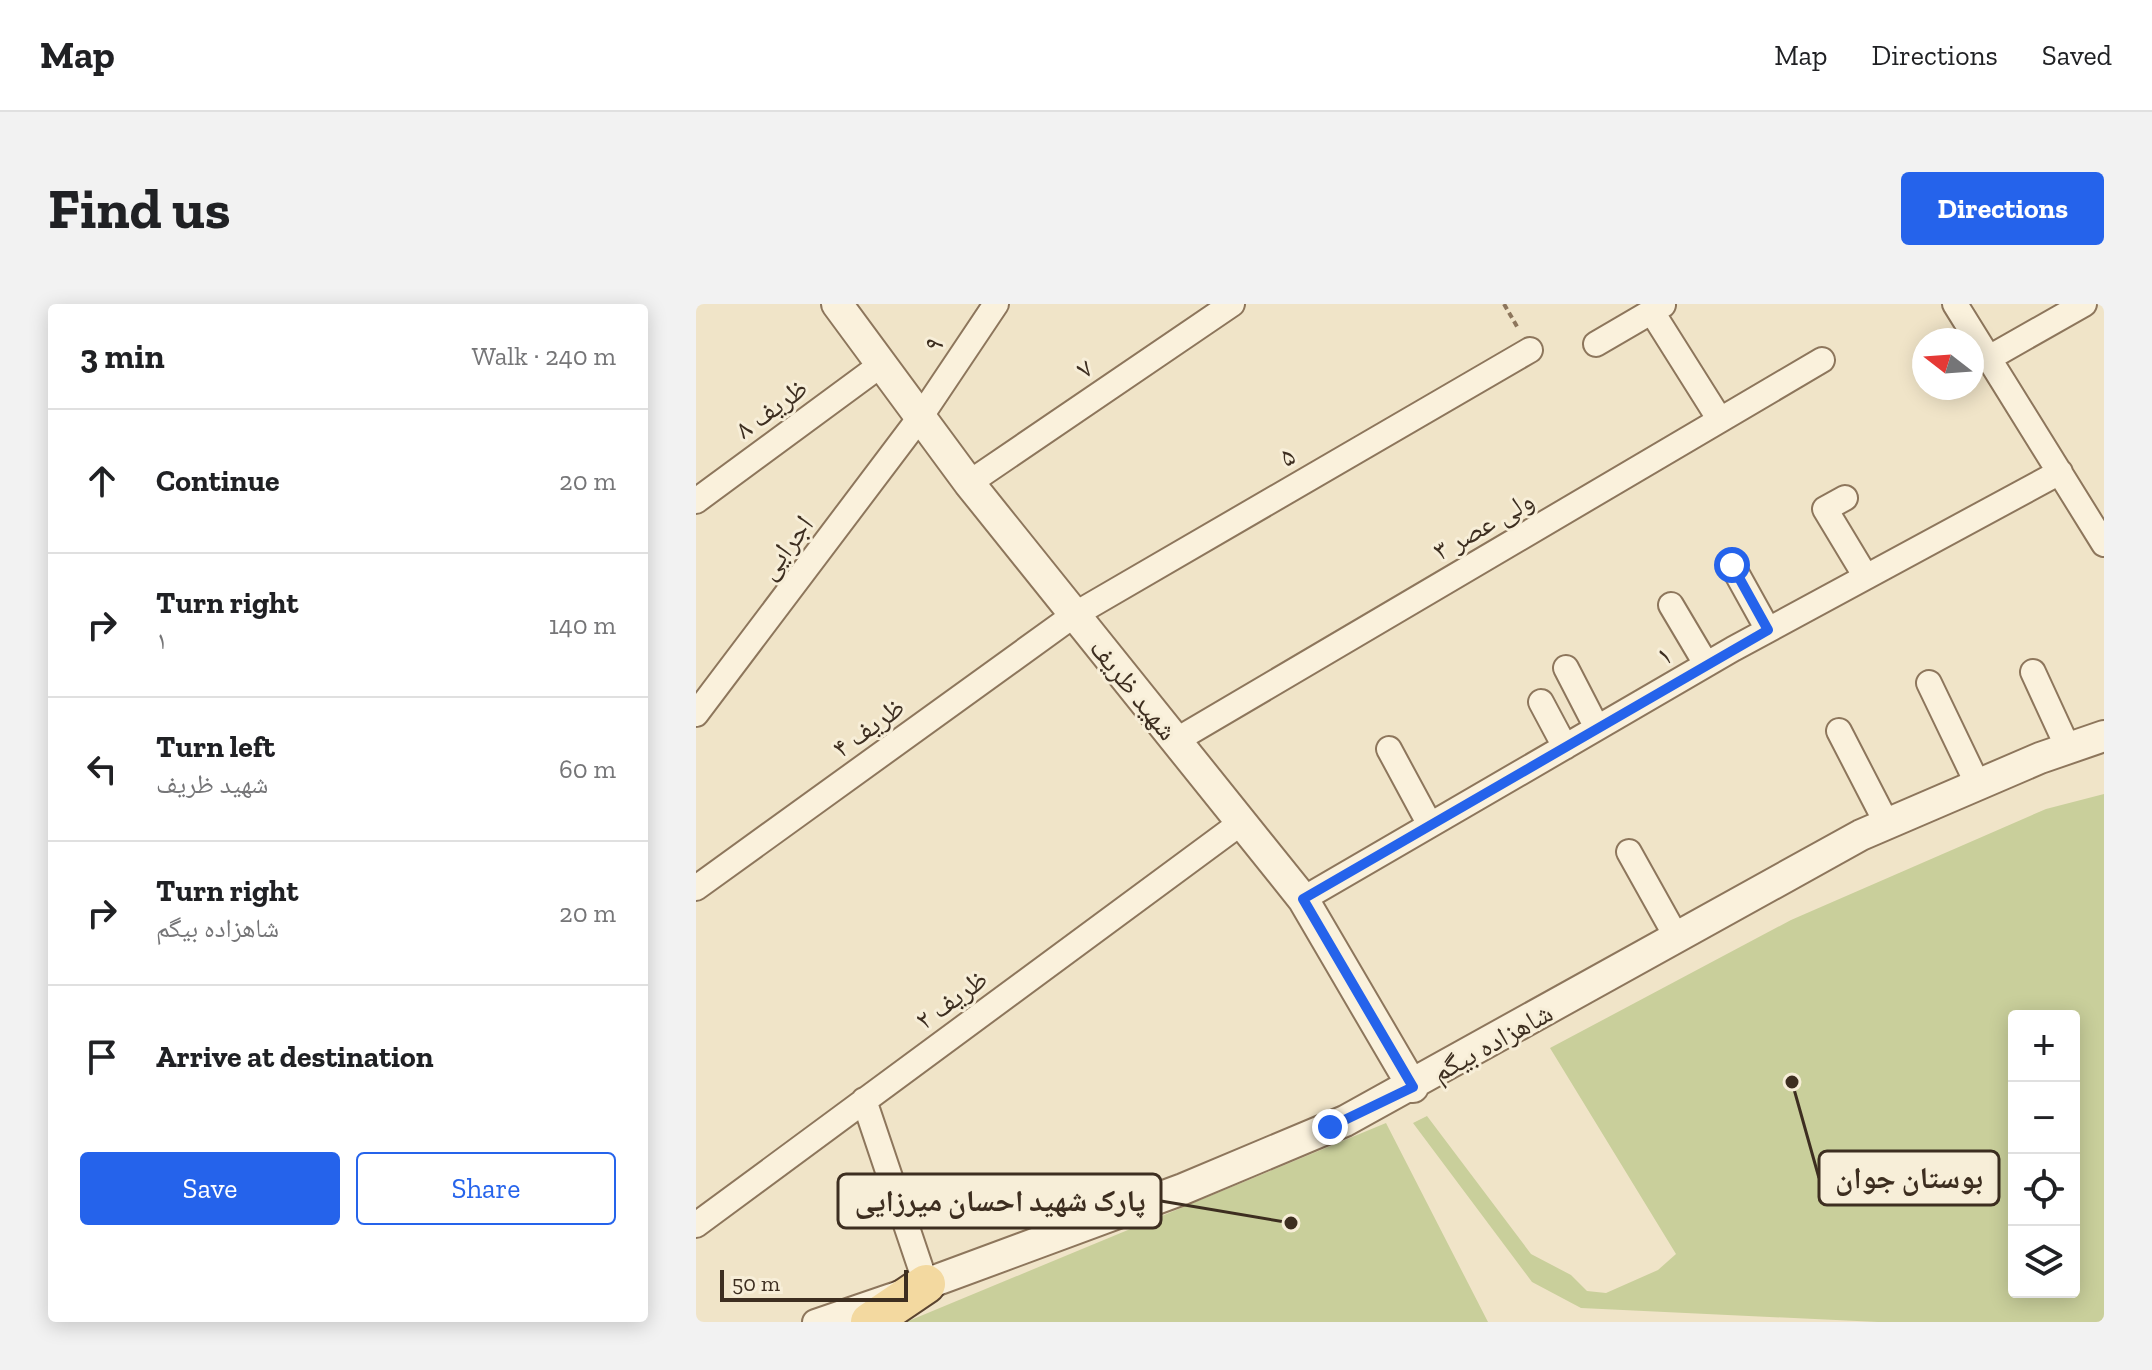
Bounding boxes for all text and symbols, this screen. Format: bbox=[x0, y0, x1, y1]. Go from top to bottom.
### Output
text: Map bbox=[40, 32, 115, 78]
text: Map bbox=[1774, 39, 1827, 72]
text: Directions bbox=[1871, 39, 1998, 72]
text: Saved bbox=[2042, 39, 2112, 72]
button: Directions bbox=[1901, 172, 2104, 245]
text: Find us bbox=[48, 175, 231, 242]
north arrow bbox=[1912, 328, 1984, 400]
street label: ۹ bbox=[916, 330, 951, 359]
text: 3 min bbox=[80, 336, 165, 377]
text: Walk · 240 m bbox=[472, 340, 616, 372]
street label: ۷ bbox=[1070, 351, 1099, 386]
street label: ظریف ۸ bbox=[729, 371, 814, 446]
street label: ۵ bbox=[1274, 439, 1301, 474]
icon: ahead bbox=[80, 459, 124, 503]
text: Continue bbox=[156, 463, 280, 499]
text: 20 m bbox=[559, 465, 616, 497]
street label: ولی عصر ۳ bbox=[1427, 483, 1540, 568]
street label: اجرایی bbox=[751, 509, 821, 586]
route start bbox=[1714, 547, 1750, 583]
text: Turn right bbox=[156, 585, 298, 621]
icon: right bbox=[80, 603, 124, 647]
text: 140 m bbox=[549, 609, 616, 641]
text: ۱ bbox=[156, 624, 168, 656]
street label: شهید ظریف bbox=[1083, 632, 1185, 747]
street label: ۱ bbox=[1651, 638, 1678, 673]
street label: ظریف ۴ bbox=[826, 690, 911, 765]
text: Turn left bbox=[156, 729, 275, 765]
icon: left bbox=[80, 747, 124, 791]
text: 60 m bbox=[559, 753, 616, 785]
text: شهید ظریف bbox=[156, 768, 268, 800]
text: Turn right bbox=[156, 873, 298, 909]
icon: right bbox=[80, 891, 124, 935]
text: 20 m bbox=[559, 897, 616, 929]
text: شاهزاده بیگم bbox=[156, 912, 279, 944]
street label: ظریف ۲ bbox=[909, 962, 994, 1037]
street label: شاهزاده بیگم bbox=[1426, 996, 1559, 1091]
map controls bbox=[2008, 1010, 2080, 1298]
button: + bbox=[2008, 1010, 2080, 1082]
icon: arrive bbox=[80, 1035, 124, 1079]
text: Arrive at destination bbox=[156, 1039, 433, 1075]
button: − bbox=[2008, 1082, 2080, 1154]
route end bbox=[1312, 1109, 1348, 1145]
callout: بوستان جوان bbox=[1819, 1151, 1999, 1205]
button: Save bbox=[80, 1152, 340, 1225]
button: Share bbox=[356, 1152, 616, 1225]
button: locate bbox=[2008, 1154, 2080, 1226]
text: بوستان جوان bbox=[1835, 1160, 1983, 1196]
callout: پارک شهید احسان میرزایی bbox=[838, 1174, 1161, 1228]
text: پارک شهید احسان میرزایی bbox=[855, 1183, 1145, 1219]
button: layers bbox=[2008, 1226, 2080, 1298]
scale bar bbox=[720, 1266, 908, 1302]
text: 50 m bbox=[732, 1270, 780, 1297]

